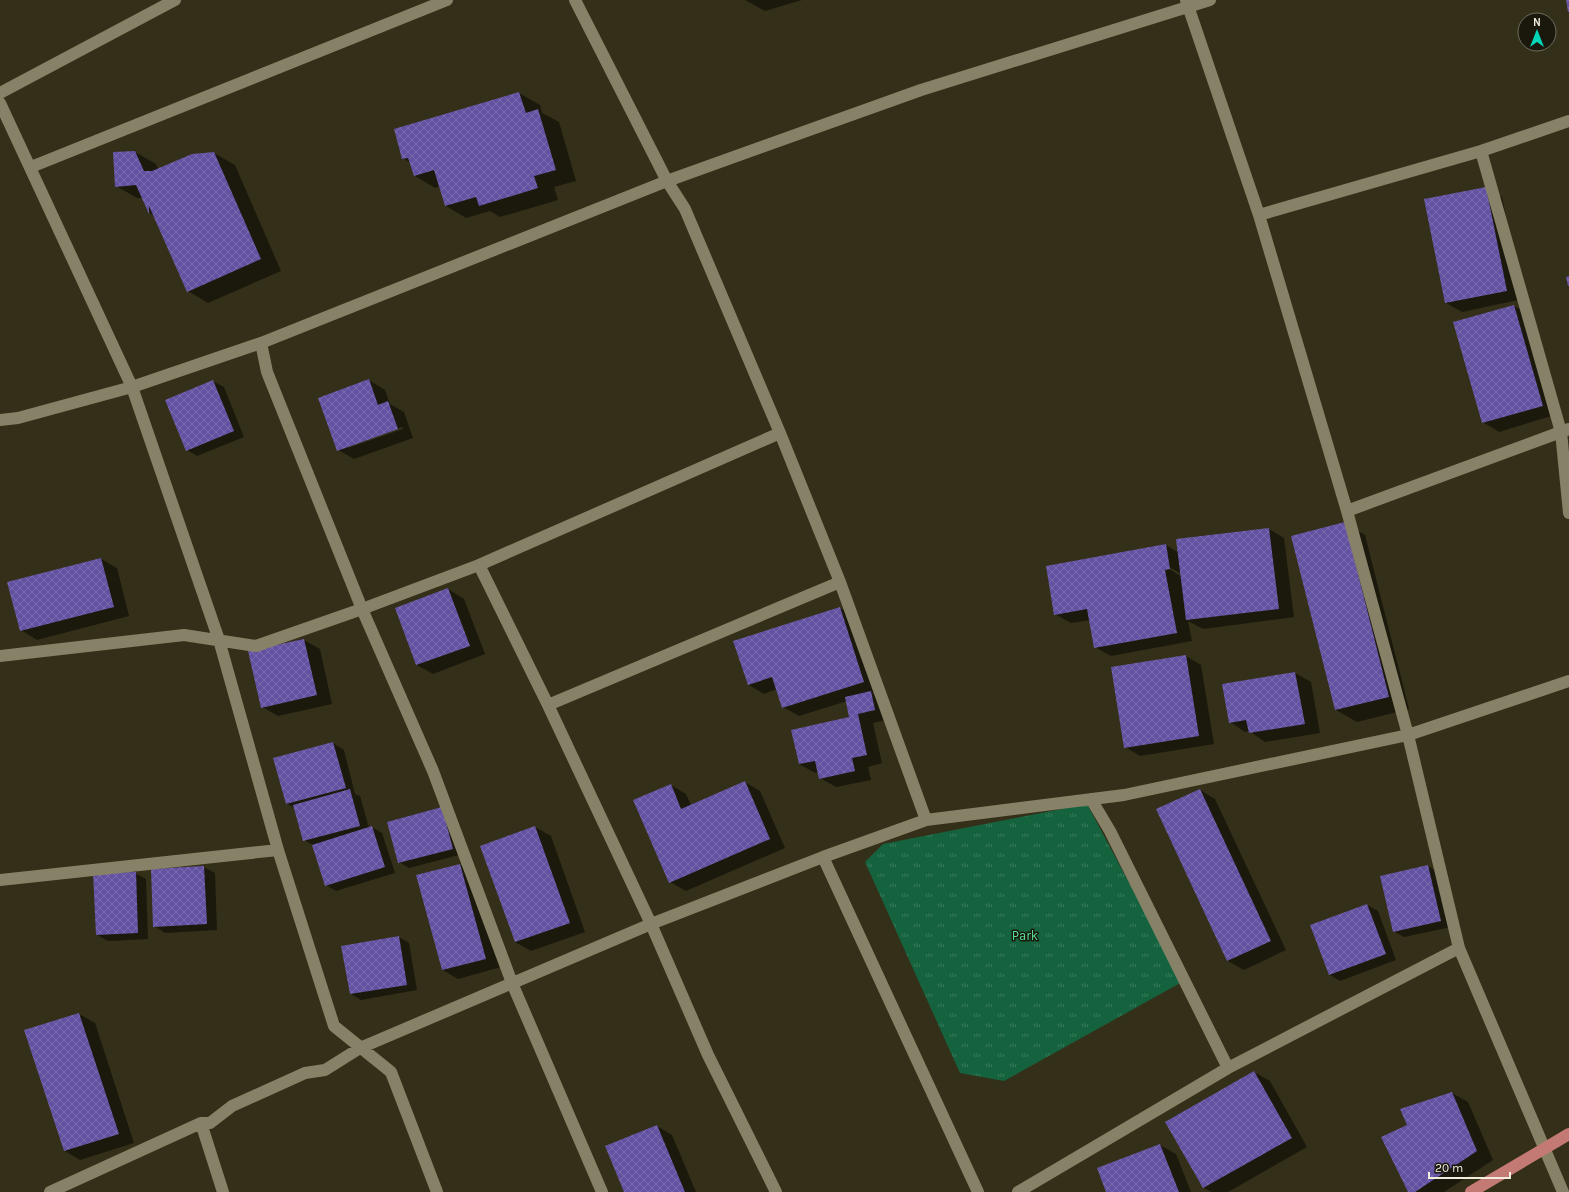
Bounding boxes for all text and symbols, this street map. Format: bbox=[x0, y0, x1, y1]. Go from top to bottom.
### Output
north arrow bbox=[1517, 12, 1557, 52]
text: N bbox=[1533, 16, 1541, 29]
park label: Park bbox=[1012, 928, 1038, 943]
scale bar bbox=[1429, 1154, 1510, 1180]
text: 20 m bbox=[1435, 1161, 1463, 1175]

